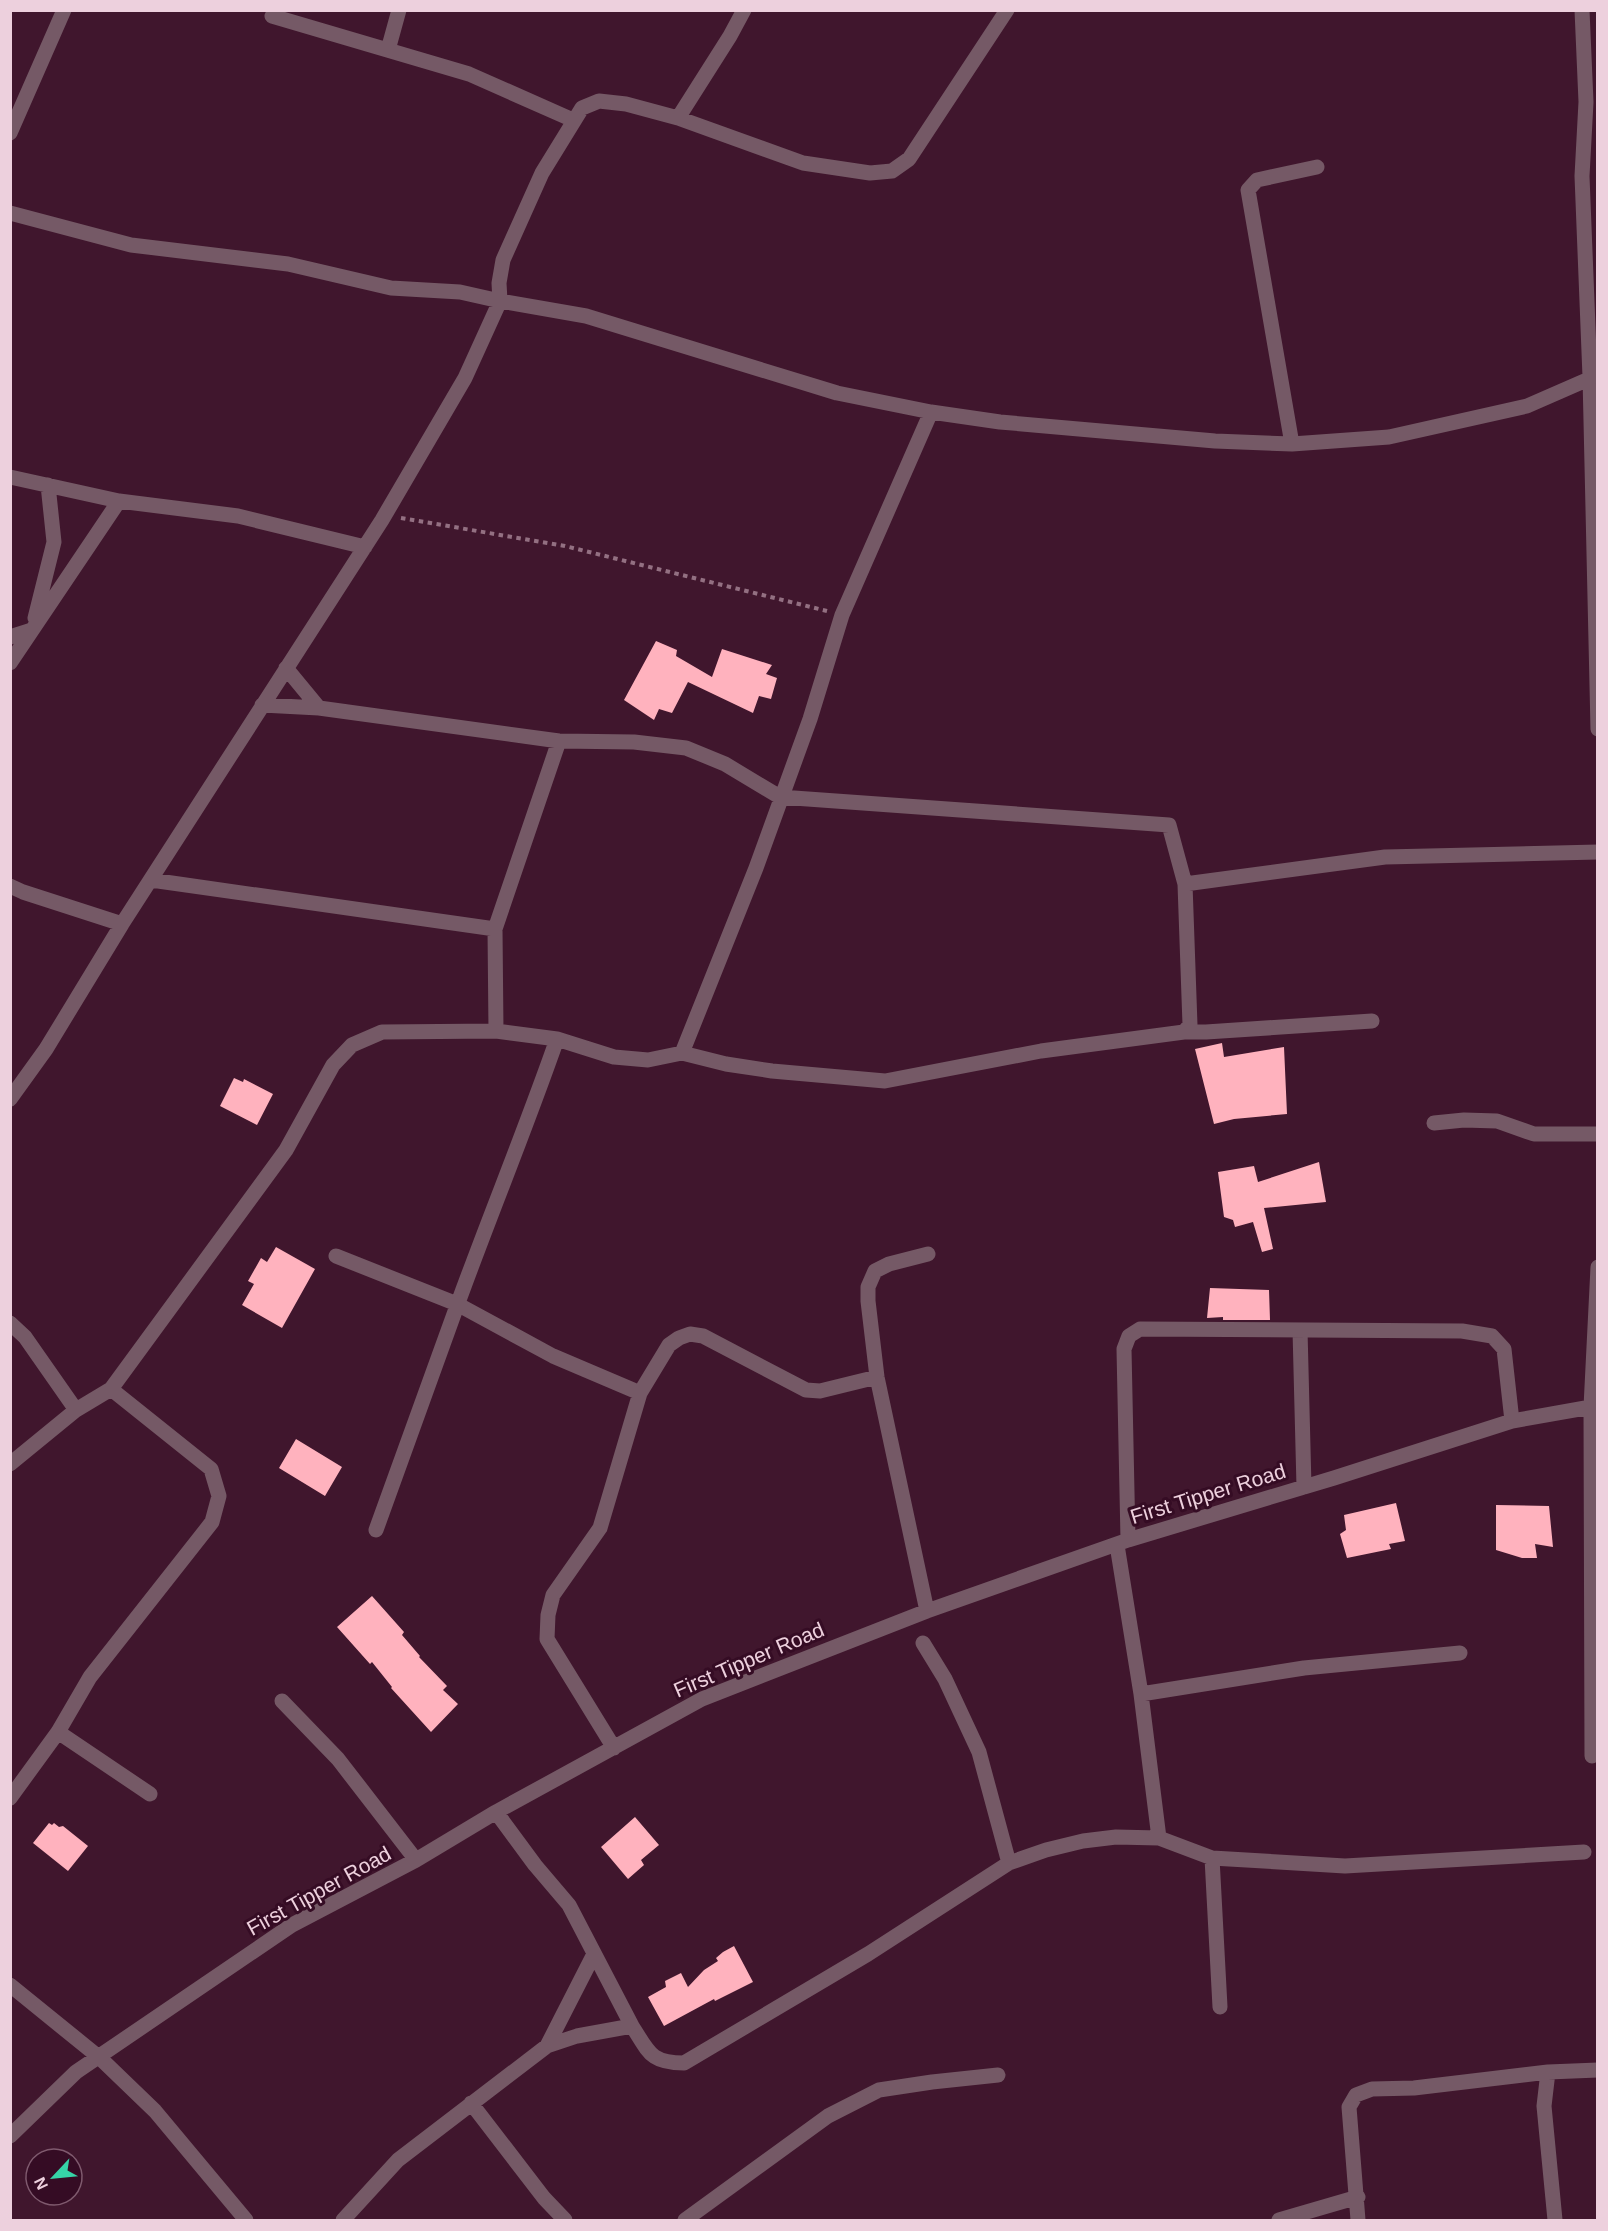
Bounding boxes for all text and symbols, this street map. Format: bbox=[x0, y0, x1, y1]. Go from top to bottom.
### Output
street label: First Tipper Road bbox=[1127, 1459, 1288, 1528]
street label: First Tipper Road bbox=[670, 1617, 827, 1702]
street label: First Tipper Road bbox=[243, 1841, 395, 1940]
north arrow bbox=[24, 2147, 84, 2207]
text: N bbox=[31, 2174, 51, 2192]

